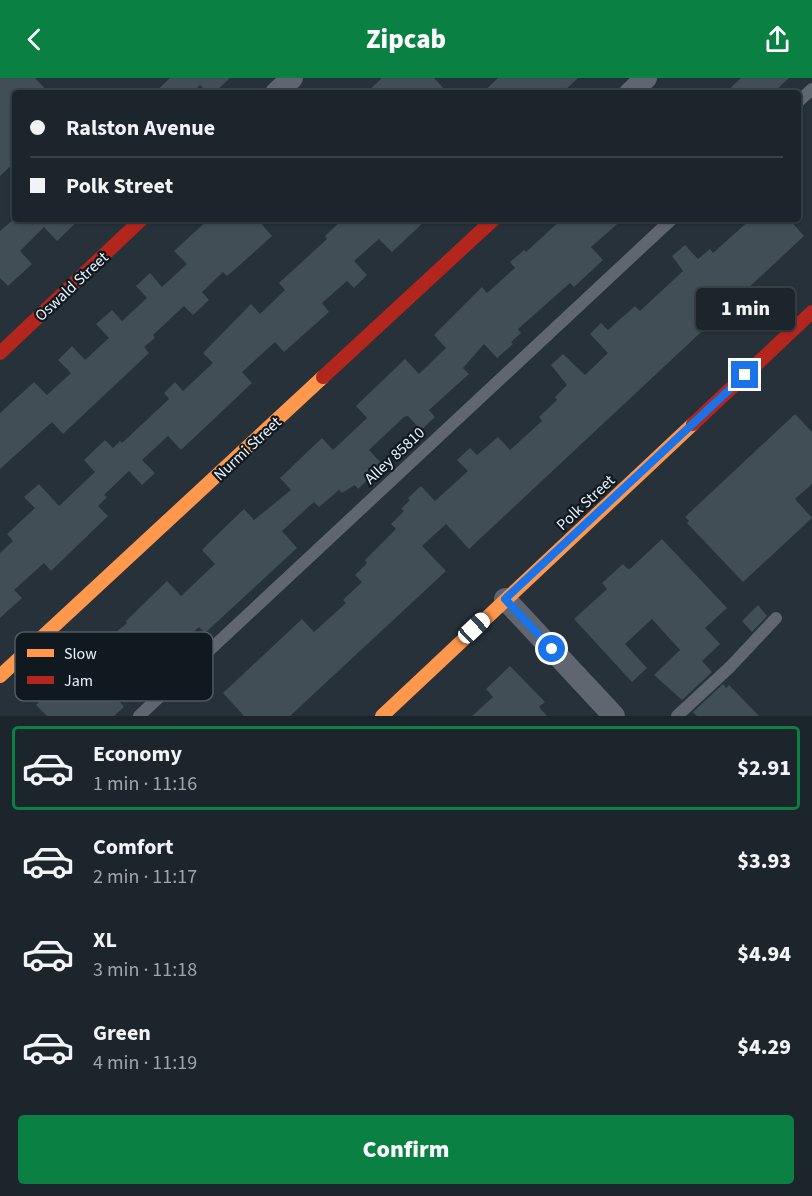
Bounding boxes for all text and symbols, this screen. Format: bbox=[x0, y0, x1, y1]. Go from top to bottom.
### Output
text: Zipcab bbox=[366, 20, 446, 59]
icon: back bbox=[18, 23, 51, 56]
icon: share bbox=[761, 23, 794, 56]
text: Ralston Avenue bbox=[66, 112, 215, 144]
text: Polk Street bbox=[66, 170, 173, 202]
street label: Oswald Street bbox=[30, 247, 114, 326]
callout: 1 min bbox=[696, 288, 795, 330]
text: 1 min bbox=[721, 295, 770, 323]
route end bbox=[731, 361, 758, 388]
street label: Nurmi Street bbox=[209, 411, 287, 486]
street label: Alley 85810 bbox=[360, 422, 430, 489]
street label: Polk Street bbox=[552, 470, 620, 536]
car bbox=[455, 609, 493, 647]
legend bbox=[15, 632, 213, 701]
route start bbox=[538, 635, 565, 662]
text: Slow bbox=[64, 643, 97, 665]
text: Jam bbox=[64, 670, 93, 692]
text: Economy bbox=[93, 738, 182, 770]
icon: car bbox=[21, 741, 75, 795]
text: $2.91 bbox=[737, 752, 791, 784]
text: 1 min · 11:16 bbox=[93, 770, 197, 798]
text: Comfort bbox=[93, 831, 174, 863]
icon: car bbox=[21, 834, 75, 888]
text: $3.93 bbox=[737, 845, 791, 877]
text: 2 min · 11:17 bbox=[93, 863, 197, 891]
text: XL bbox=[93, 924, 117, 956]
icon: car bbox=[21, 927, 75, 981]
text: $4.94 bbox=[737, 938, 791, 970]
text: 3 min · 11:18 bbox=[93, 956, 197, 984]
text: Green bbox=[93, 1017, 151, 1049]
icon: car bbox=[21, 1020, 75, 1074]
text: $4.29 bbox=[737, 1031, 791, 1063]
text: 4 min · 11:19 bbox=[93, 1049, 197, 1077]
button: Confirm bbox=[18, 1115, 794, 1184]

